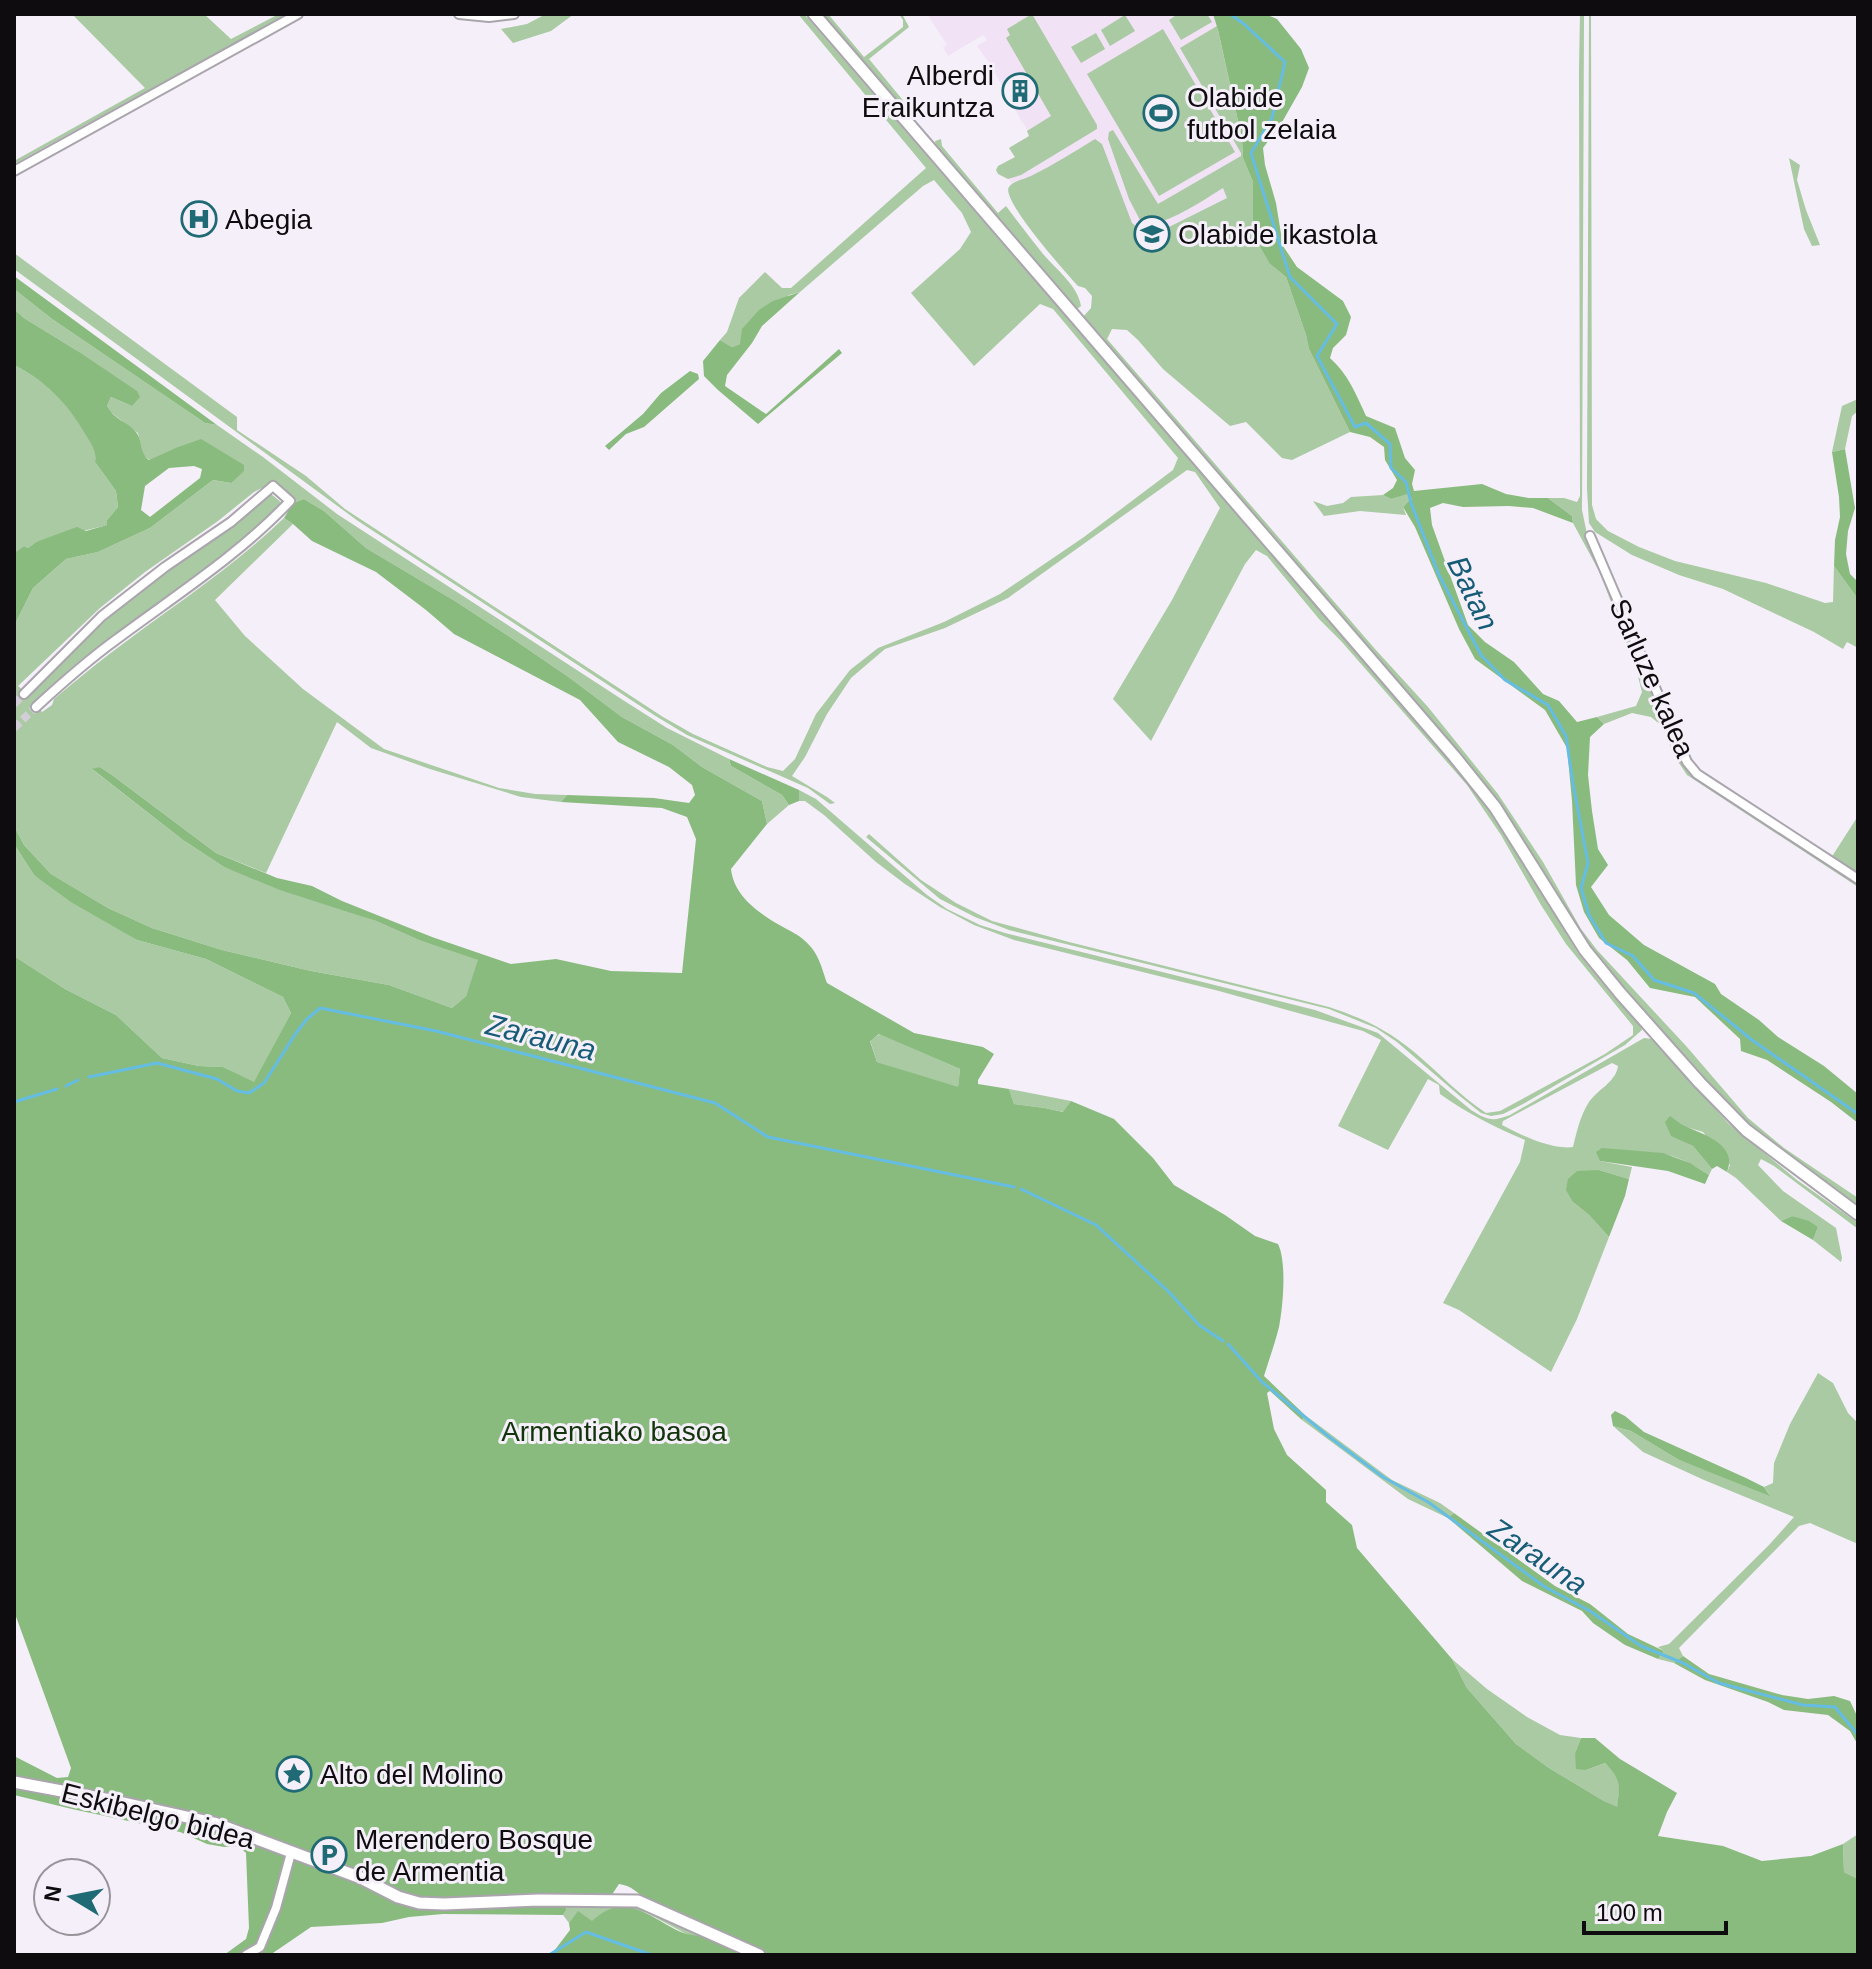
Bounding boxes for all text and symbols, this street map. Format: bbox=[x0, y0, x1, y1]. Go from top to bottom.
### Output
place label: Alberdi Eraikuntza bbox=[862, 60, 994, 123]
building icon: Alberdi Eraikuntza bbox=[1001, 72, 1039, 110]
place label: Olabide futbol zelaia bbox=[1187, 82, 1337, 145]
sports icon: Olabide futbol zelaia bbox=[1142, 94, 1180, 132]
hospital icon: Abegia bbox=[180, 200, 218, 238]
place label: Abegia bbox=[225, 204, 313, 235]
school or university icon: Olabide ikastola bbox=[1133, 215, 1171, 253]
place label: Olabide ikastola bbox=[1178, 219, 1378, 250]
water label: Batan bbox=[1441, 551, 1505, 635]
street label: Sarluze kalea bbox=[1603, 594, 1701, 762]
water label: Zarauna bbox=[482, 1007, 599, 1067]
park label: Armentiako basoa bbox=[501, 1416, 727, 1447]
water label: Zarauna bbox=[1482, 1511, 1594, 1601]
place icon: Alto del Molino bbox=[275, 1755, 313, 1793]
place label: Alto del Molino bbox=[320, 1759, 504, 1790]
street label: Eskibelgo bidea bbox=[58, 1777, 258, 1855]
place label: Merendero Bosque de Armentia bbox=[355, 1824, 593, 1887]
parking icon: Merendero Bosque de Armentia bbox=[310, 1836, 348, 1874]
north arrow bbox=[32, 1857, 112, 1937]
text: N bbox=[39, 1884, 66, 1904]
scale bar bbox=[1584, 1885, 1726, 1935]
text: 100 m bbox=[1596, 1899, 1663, 1926]

